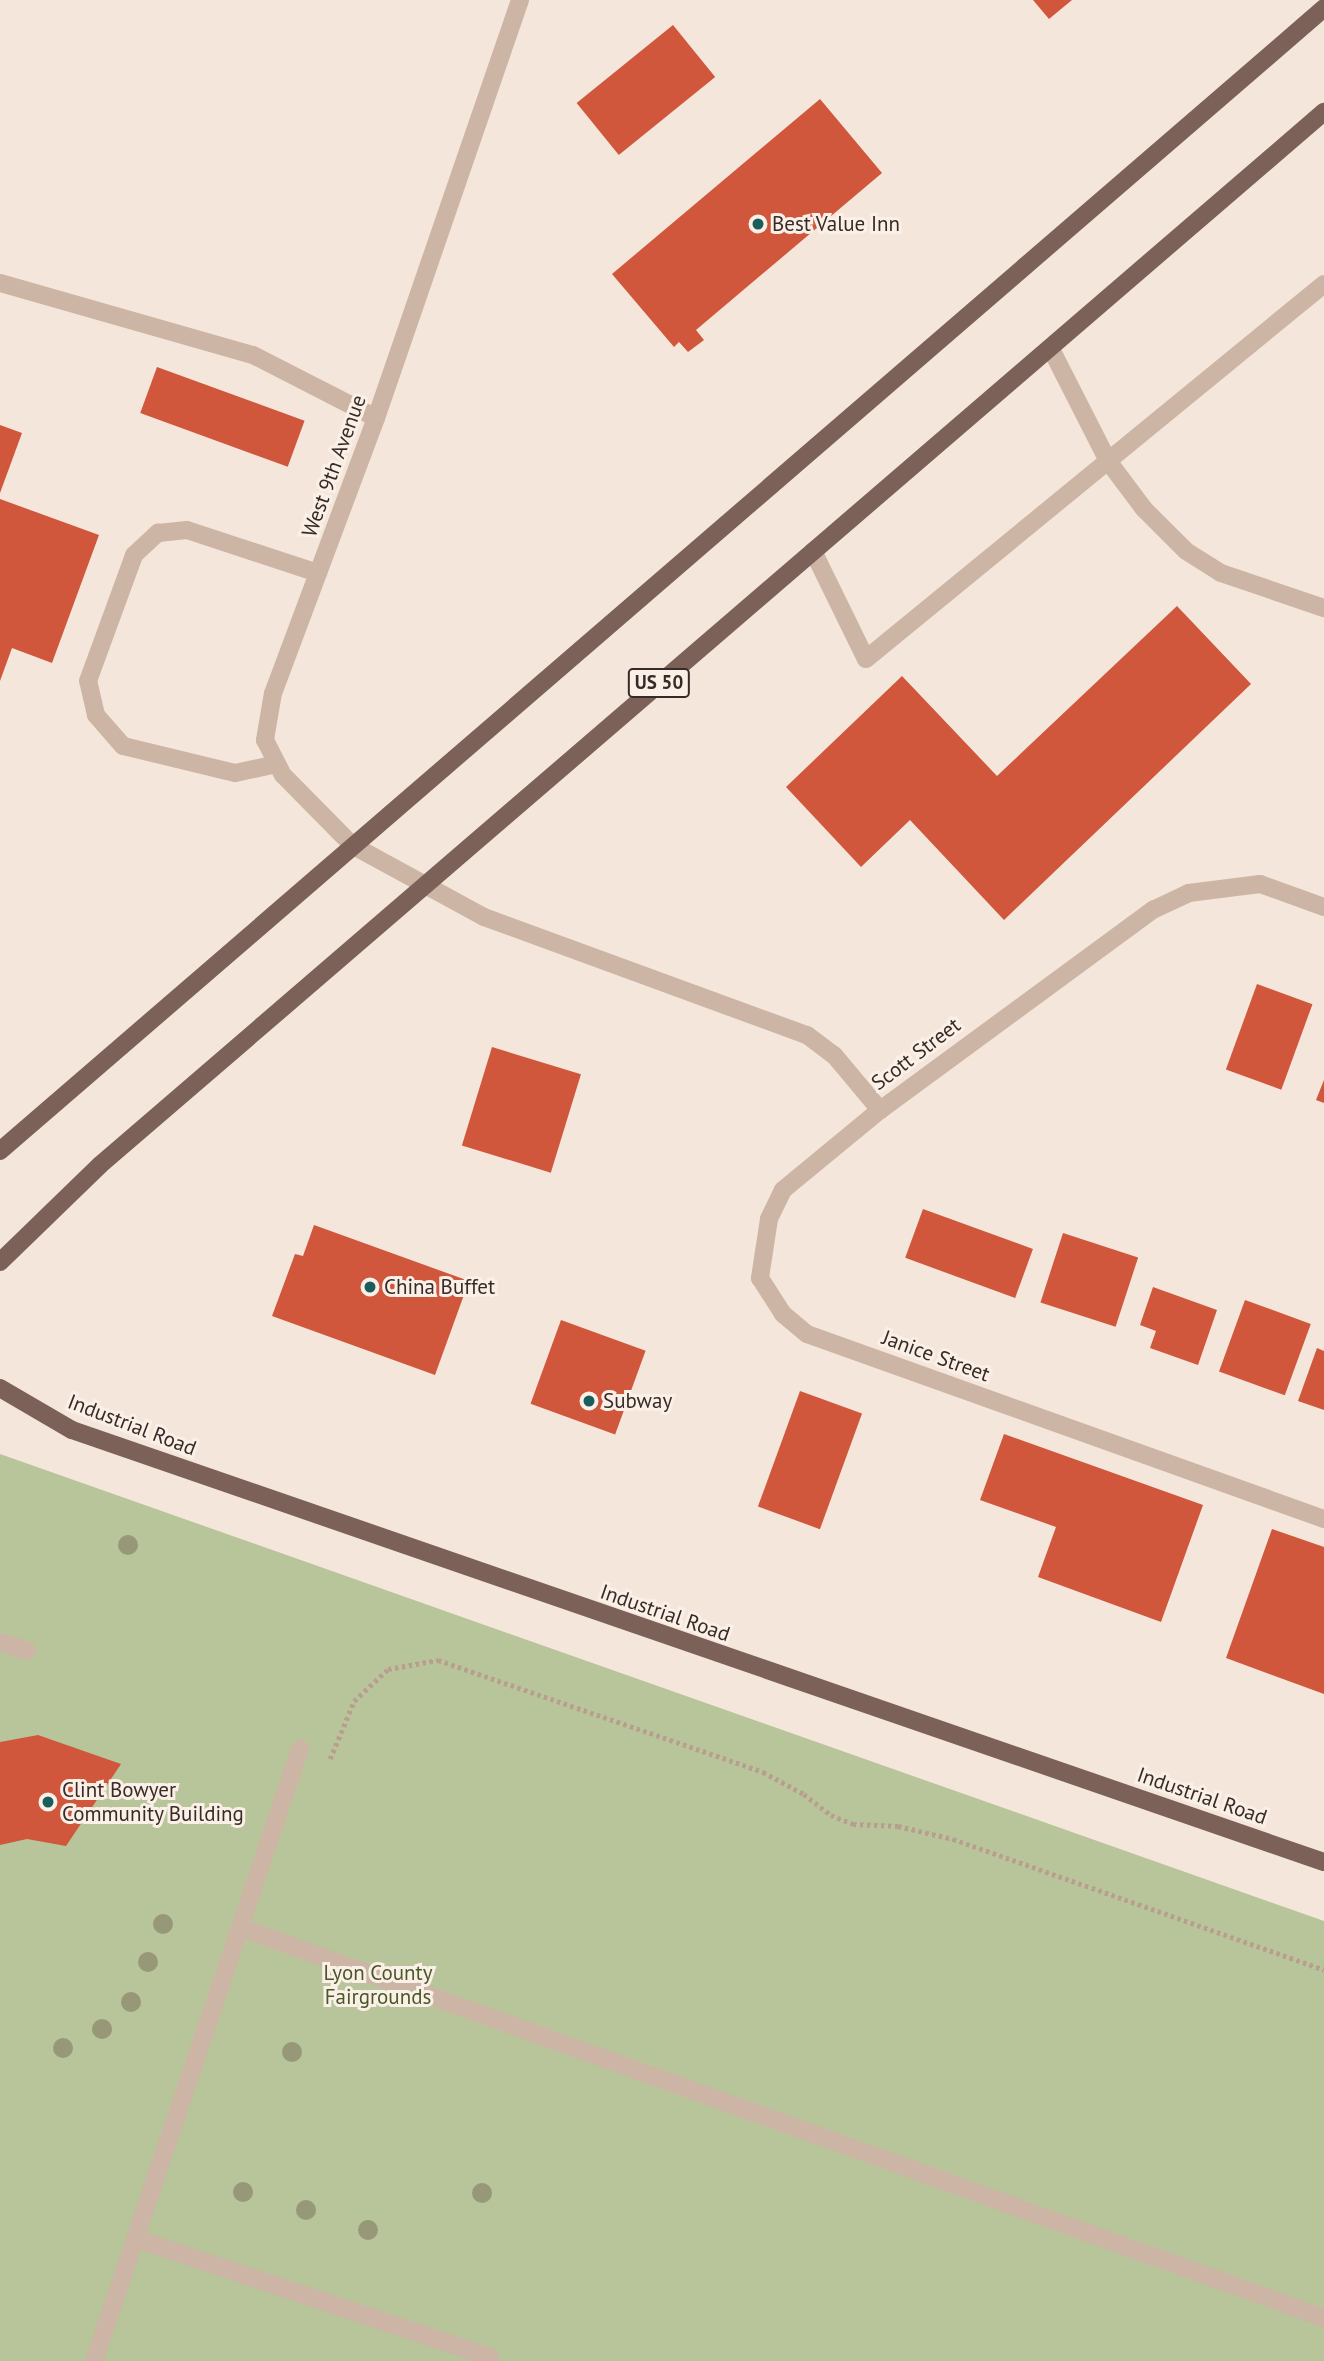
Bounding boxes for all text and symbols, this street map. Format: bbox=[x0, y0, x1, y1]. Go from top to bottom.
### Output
place label: Best Value Inn bbox=[772, 211, 901, 237]
marker: Best Value Inn bbox=[750, 216, 766, 232]
street label: West 9th Avenue bbox=[297, 391, 371, 541]
road number: US 50 bbox=[628, 668, 690, 698]
street label: Scott Street bbox=[867, 1012, 965, 1096]
place label: China Buffet bbox=[384, 1274, 495, 1300]
marker: China Buffet bbox=[362, 1279, 378, 1295]
street label: Janice Street bbox=[879, 1325, 993, 1387]
place label: Subway bbox=[603, 1388, 672, 1414]
street label: Industrial Road bbox=[64, 1389, 200, 1461]
marker: Subway bbox=[581, 1393, 597, 1409]
street label: Industrial Road bbox=[597, 1579, 733, 1647]
street label: Industrial Road bbox=[1134, 1762, 1270, 1830]
place label: Clint Bowyer Community Building bbox=[62, 1777, 245, 1827]
marker: Clint Bowyer Community Building bbox=[40, 1794, 56, 1810]
park label: Lyon County Fairgrounds bbox=[324, 1960, 432, 2010]

